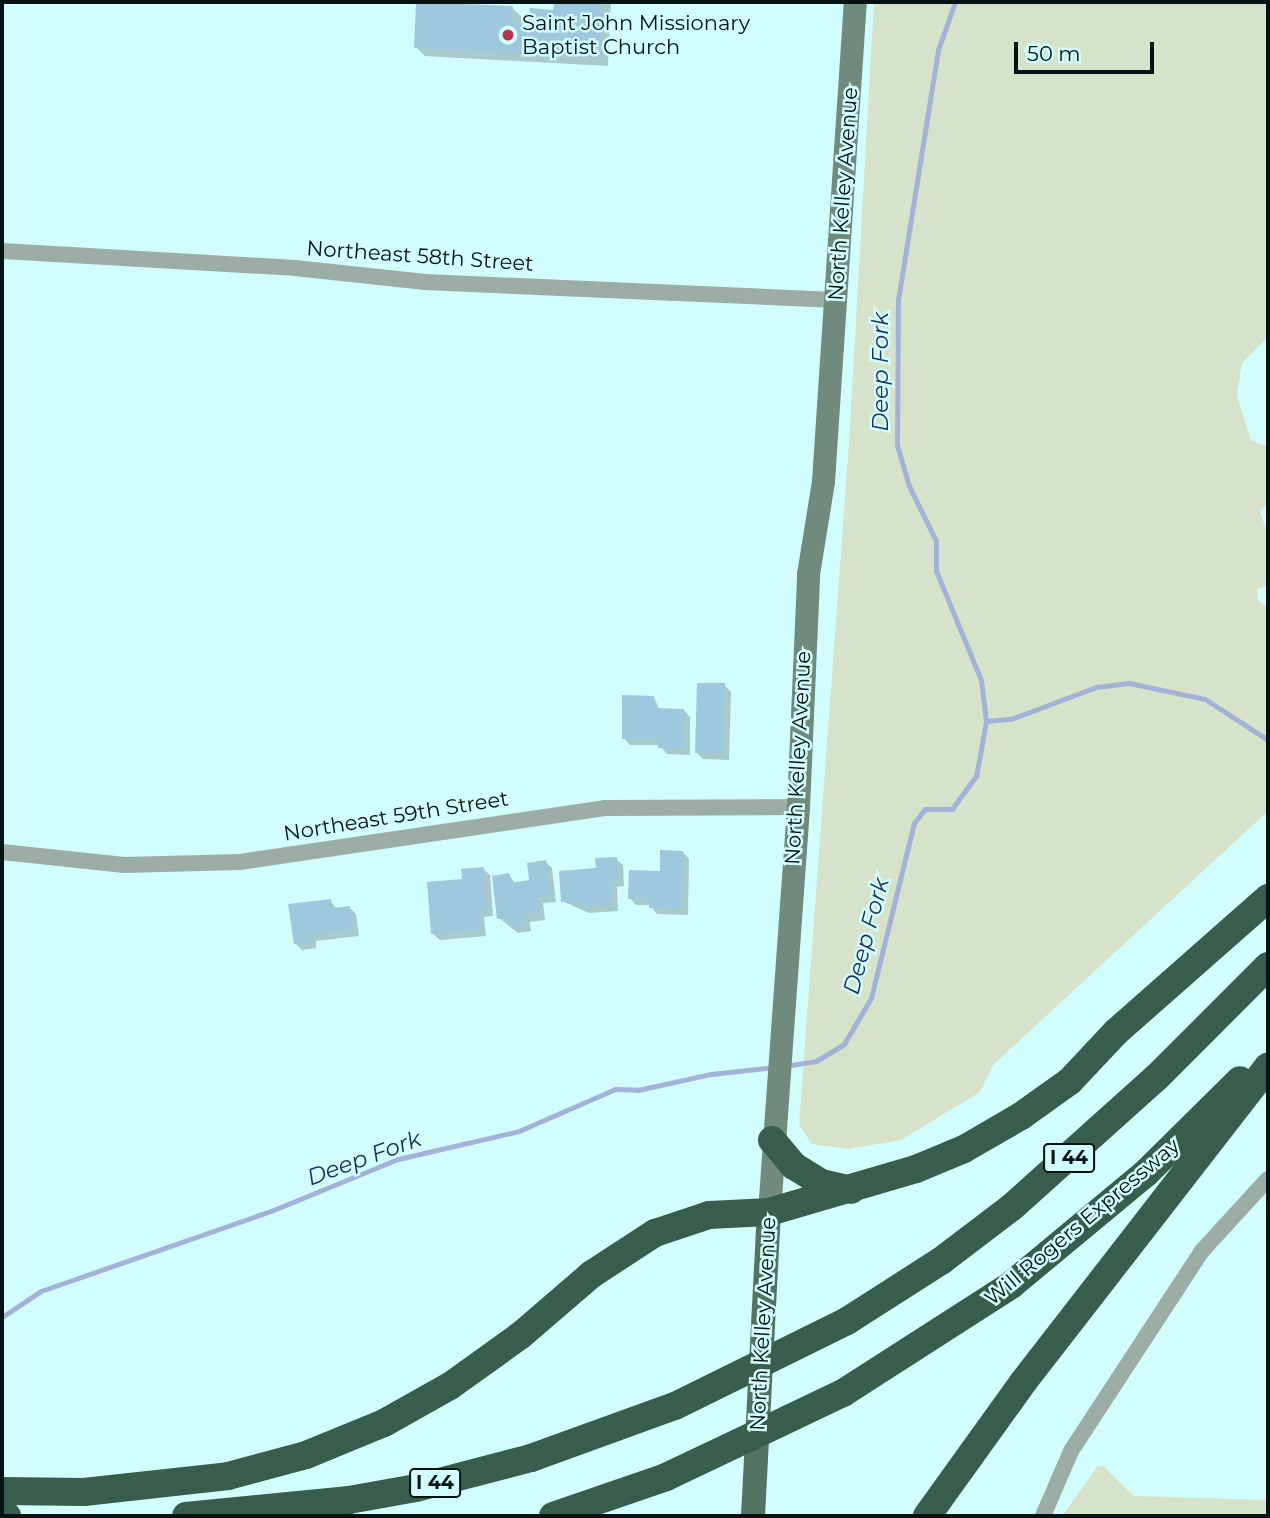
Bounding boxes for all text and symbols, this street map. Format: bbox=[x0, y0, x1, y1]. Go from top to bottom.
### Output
place label: Saint John Missionary Baptist Church bbox=[522, 10, 750, 60]
marker: Saint John Missionary Baptist Church bbox=[500, 27, 516, 43]
scale bar bbox=[1018, 28, 1158, 72]
text: 50 m bbox=[1027, 41, 1081, 66]
street label: North Kelley Avenue bbox=[823, 86, 863, 302]
street label: Northeast 58th Street bbox=[306, 235, 534, 277]
water label: Deep Fork bbox=[866, 312, 894, 432]
street label: North Kelley Avenue bbox=[780, 650, 816, 866]
street label: Northeast 59th Street bbox=[282, 786, 510, 846]
water label: Deep Fork bbox=[837, 875, 895, 997]
water label: Deep Fork bbox=[303, 1125, 425, 1191]
street label: Will Rogers Expressway bbox=[979, 1133, 1185, 1311]
road number: I 44 bbox=[1043, 1142, 1095, 1174]
street label: North Kelley Avenue bbox=[745, 1216, 781, 1432]
road number: I 44 bbox=[409, 1468, 461, 1498]

